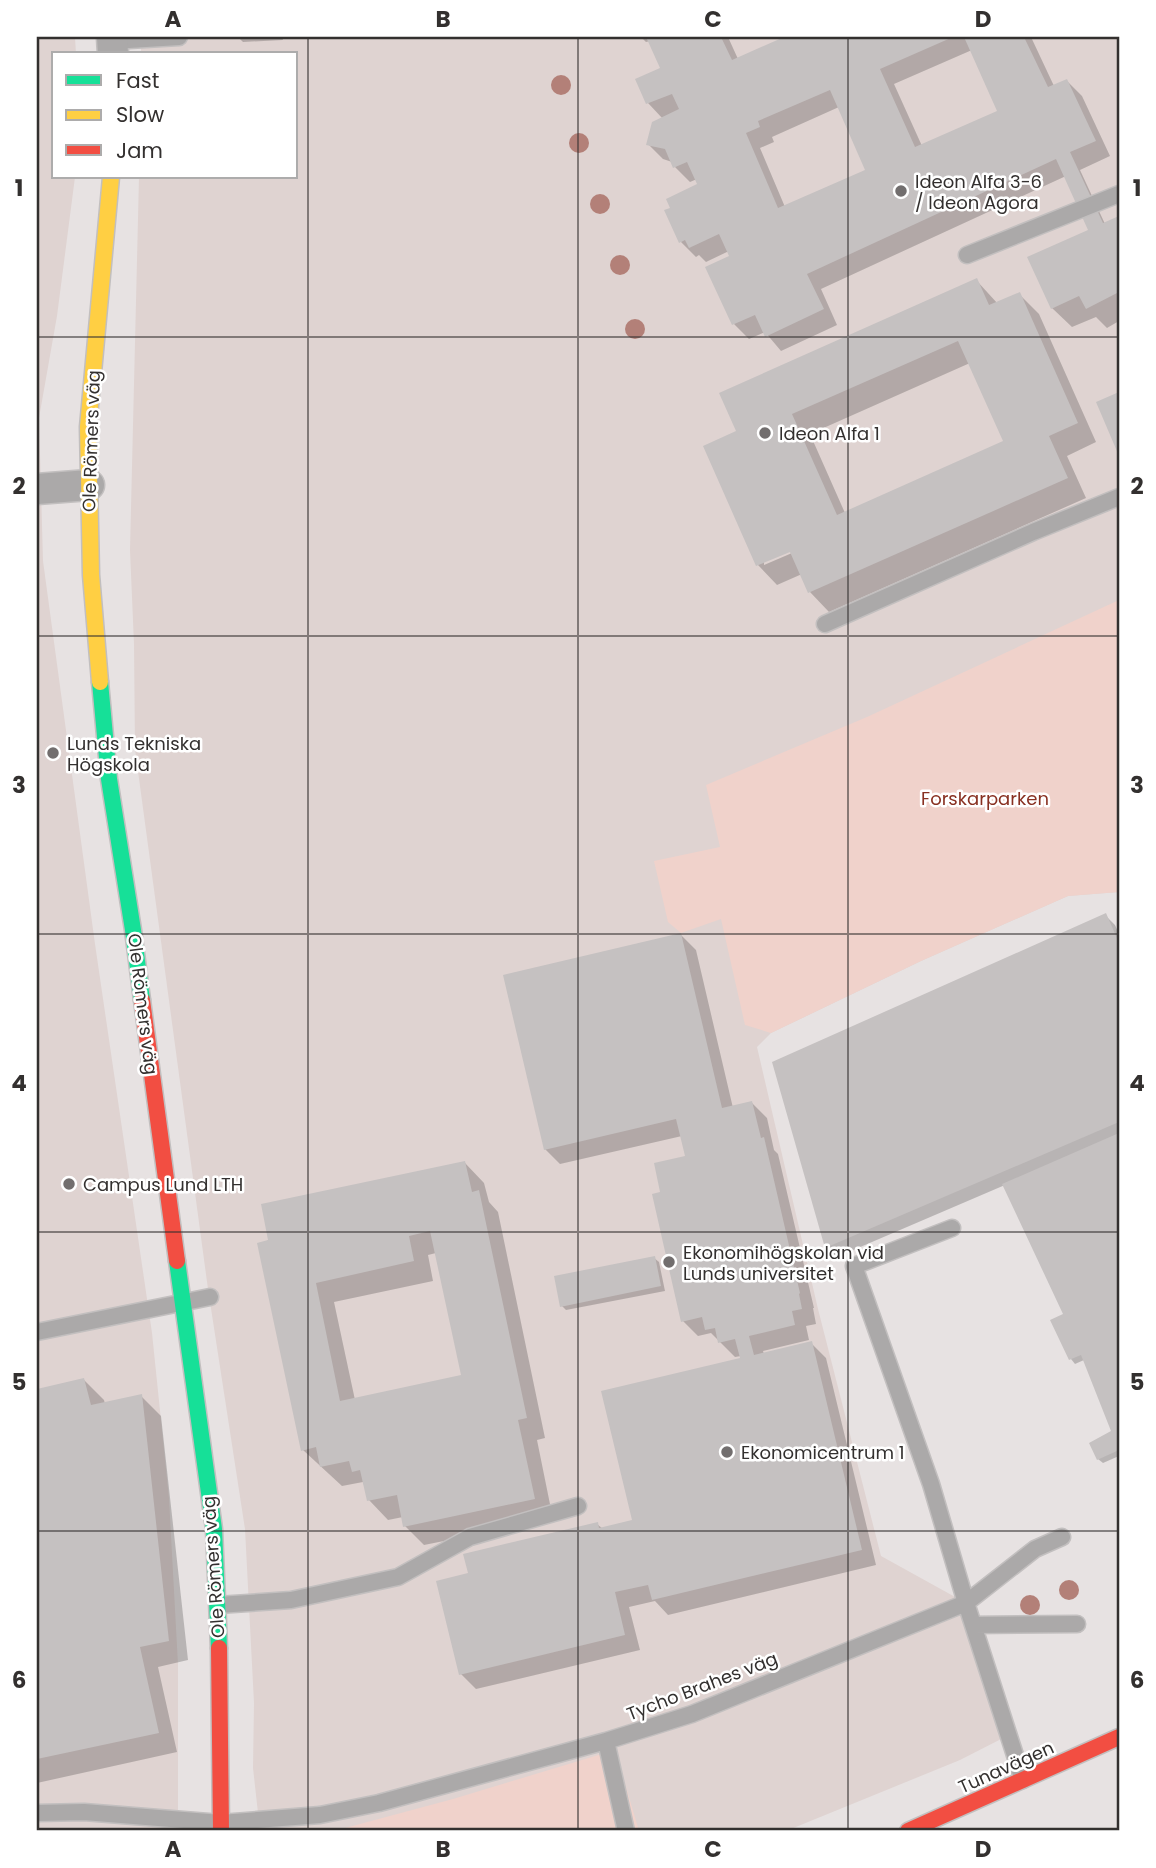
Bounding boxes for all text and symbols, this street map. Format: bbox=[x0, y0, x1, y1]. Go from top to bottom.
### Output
text: A bbox=[165, 3, 182, 35]
text: B bbox=[435, 3, 451, 35]
text: C bbox=[704, 3, 722, 35]
text: D bbox=[975, 3, 991, 35]
legend bbox=[52, 52, 298, 178]
text: Fast bbox=[116, 66, 159, 95]
text: Slow bbox=[116, 100, 164, 129]
text: Jam bbox=[116, 136, 163, 165]
place label: Ideon Alfa 3-6 / Ideon Agora bbox=[915, 169, 1042, 215]
text: 1 bbox=[15, 172, 23, 204]
text: 1 bbox=[1133, 172, 1141, 204]
marker: Ideon Alfa 3-6 / Ideon Agora bbox=[893, 183, 909, 199]
street label: Ole Römers väg bbox=[76, 370, 106, 512]
place label: Ideon Alfa 1 bbox=[779, 421, 880, 446]
marker: Ideon Alfa 1 bbox=[757, 425, 773, 441]
text: 2 bbox=[12, 470, 26, 502]
text: 2 bbox=[1130, 470, 1144, 502]
place label: Lunds Tekniska Högskola bbox=[67, 731, 201, 777]
marker: Lunds Tekniska Högskola bbox=[45, 745, 61, 761]
text: 3 bbox=[12, 769, 26, 801]
text: 3 bbox=[1130, 769, 1144, 801]
park label: Forskarparken bbox=[921, 786, 1049, 811]
street label: Ole Römers väg bbox=[122, 932, 164, 1076]
text: 4 bbox=[11, 1067, 27, 1099]
text: 4 bbox=[1129, 1067, 1145, 1099]
place label: Campus Lund LTH bbox=[83, 1172, 243, 1197]
marker: Campus Lund LTH bbox=[61, 1176, 77, 1192]
place label: Ekonomihögskolan vid Lunds universitet bbox=[683, 1240, 884, 1286]
marker: Ekonomihögskolan vid Lunds universitet bbox=[661, 1254, 677, 1270]
text: 5 bbox=[12, 1366, 26, 1398]
text: 5 bbox=[1130, 1366, 1144, 1398]
place label: Ekonomicentrum 1 bbox=[741, 1440, 905, 1465]
marker: Ekonomicentrum 1 bbox=[719, 1444, 735, 1460]
street label: Ole Römers väg bbox=[196, 1495, 230, 1639]
street label: Tycho Brahes väg bbox=[623, 1646, 781, 1726]
text: 6 bbox=[12, 1664, 26, 1696]
text: 6 bbox=[1130, 1664, 1144, 1696]
street label: Tunavägen bbox=[954, 1735, 1058, 1799]
text: A bbox=[165, 1833, 182, 1865]
text: B bbox=[435, 1833, 451, 1865]
text: C bbox=[704, 1833, 722, 1865]
text: D bbox=[975, 1833, 991, 1865]

